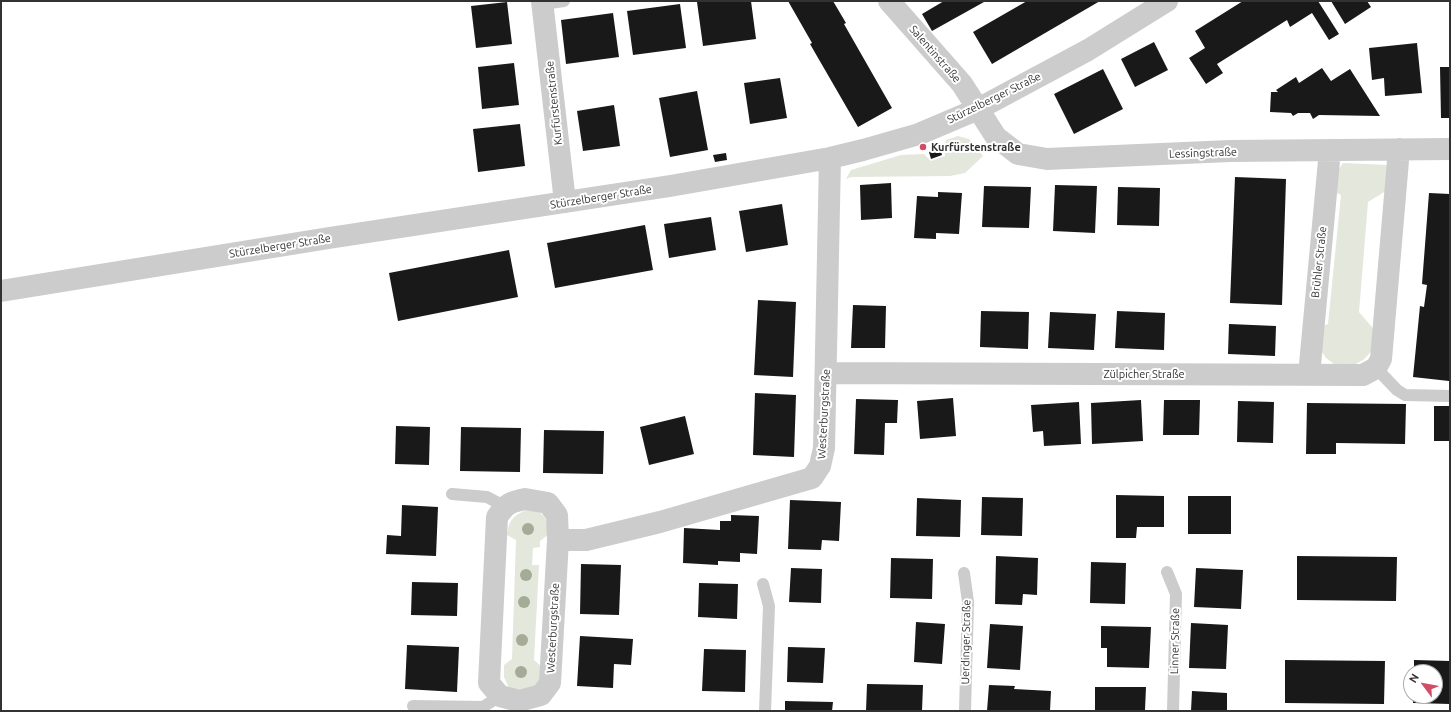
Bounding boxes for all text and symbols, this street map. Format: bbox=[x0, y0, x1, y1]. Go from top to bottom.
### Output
street label: Salentinstraße bbox=[907, 23, 963, 85]
street label: Kurfürstenstraße bbox=[543, 60, 565, 146]
street label: Stürzelberger Straße bbox=[945, 70, 1043, 126]
place label: Kurfürstenstraße bbox=[931, 140, 1021, 154]
marker: Kurfürstenstraße bbox=[918, 142, 928, 152]
street label: Lessingstraße bbox=[1169, 145, 1237, 161]
street label: Stürzelberger Straße bbox=[549, 182, 653, 212]
street label: Brühler Straße bbox=[1309, 226, 1329, 298]
street label: Stürzelberger Straße bbox=[228, 231, 332, 261]
street label: Zülpicher Straße bbox=[1103, 367, 1185, 381]
street label: Westerburgstraße bbox=[815, 369, 833, 459]
street label: Westerburgstraße bbox=[544, 583, 562, 673]
street label: Uerdinger Straße bbox=[959, 599, 973, 685]
street label: Linner Straße bbox=[1168, 608, 1182, 674]
north arrow bbox=[1403, 664, 1443, 704]
text: N bbox=[1406, 672, 1421, 685]

